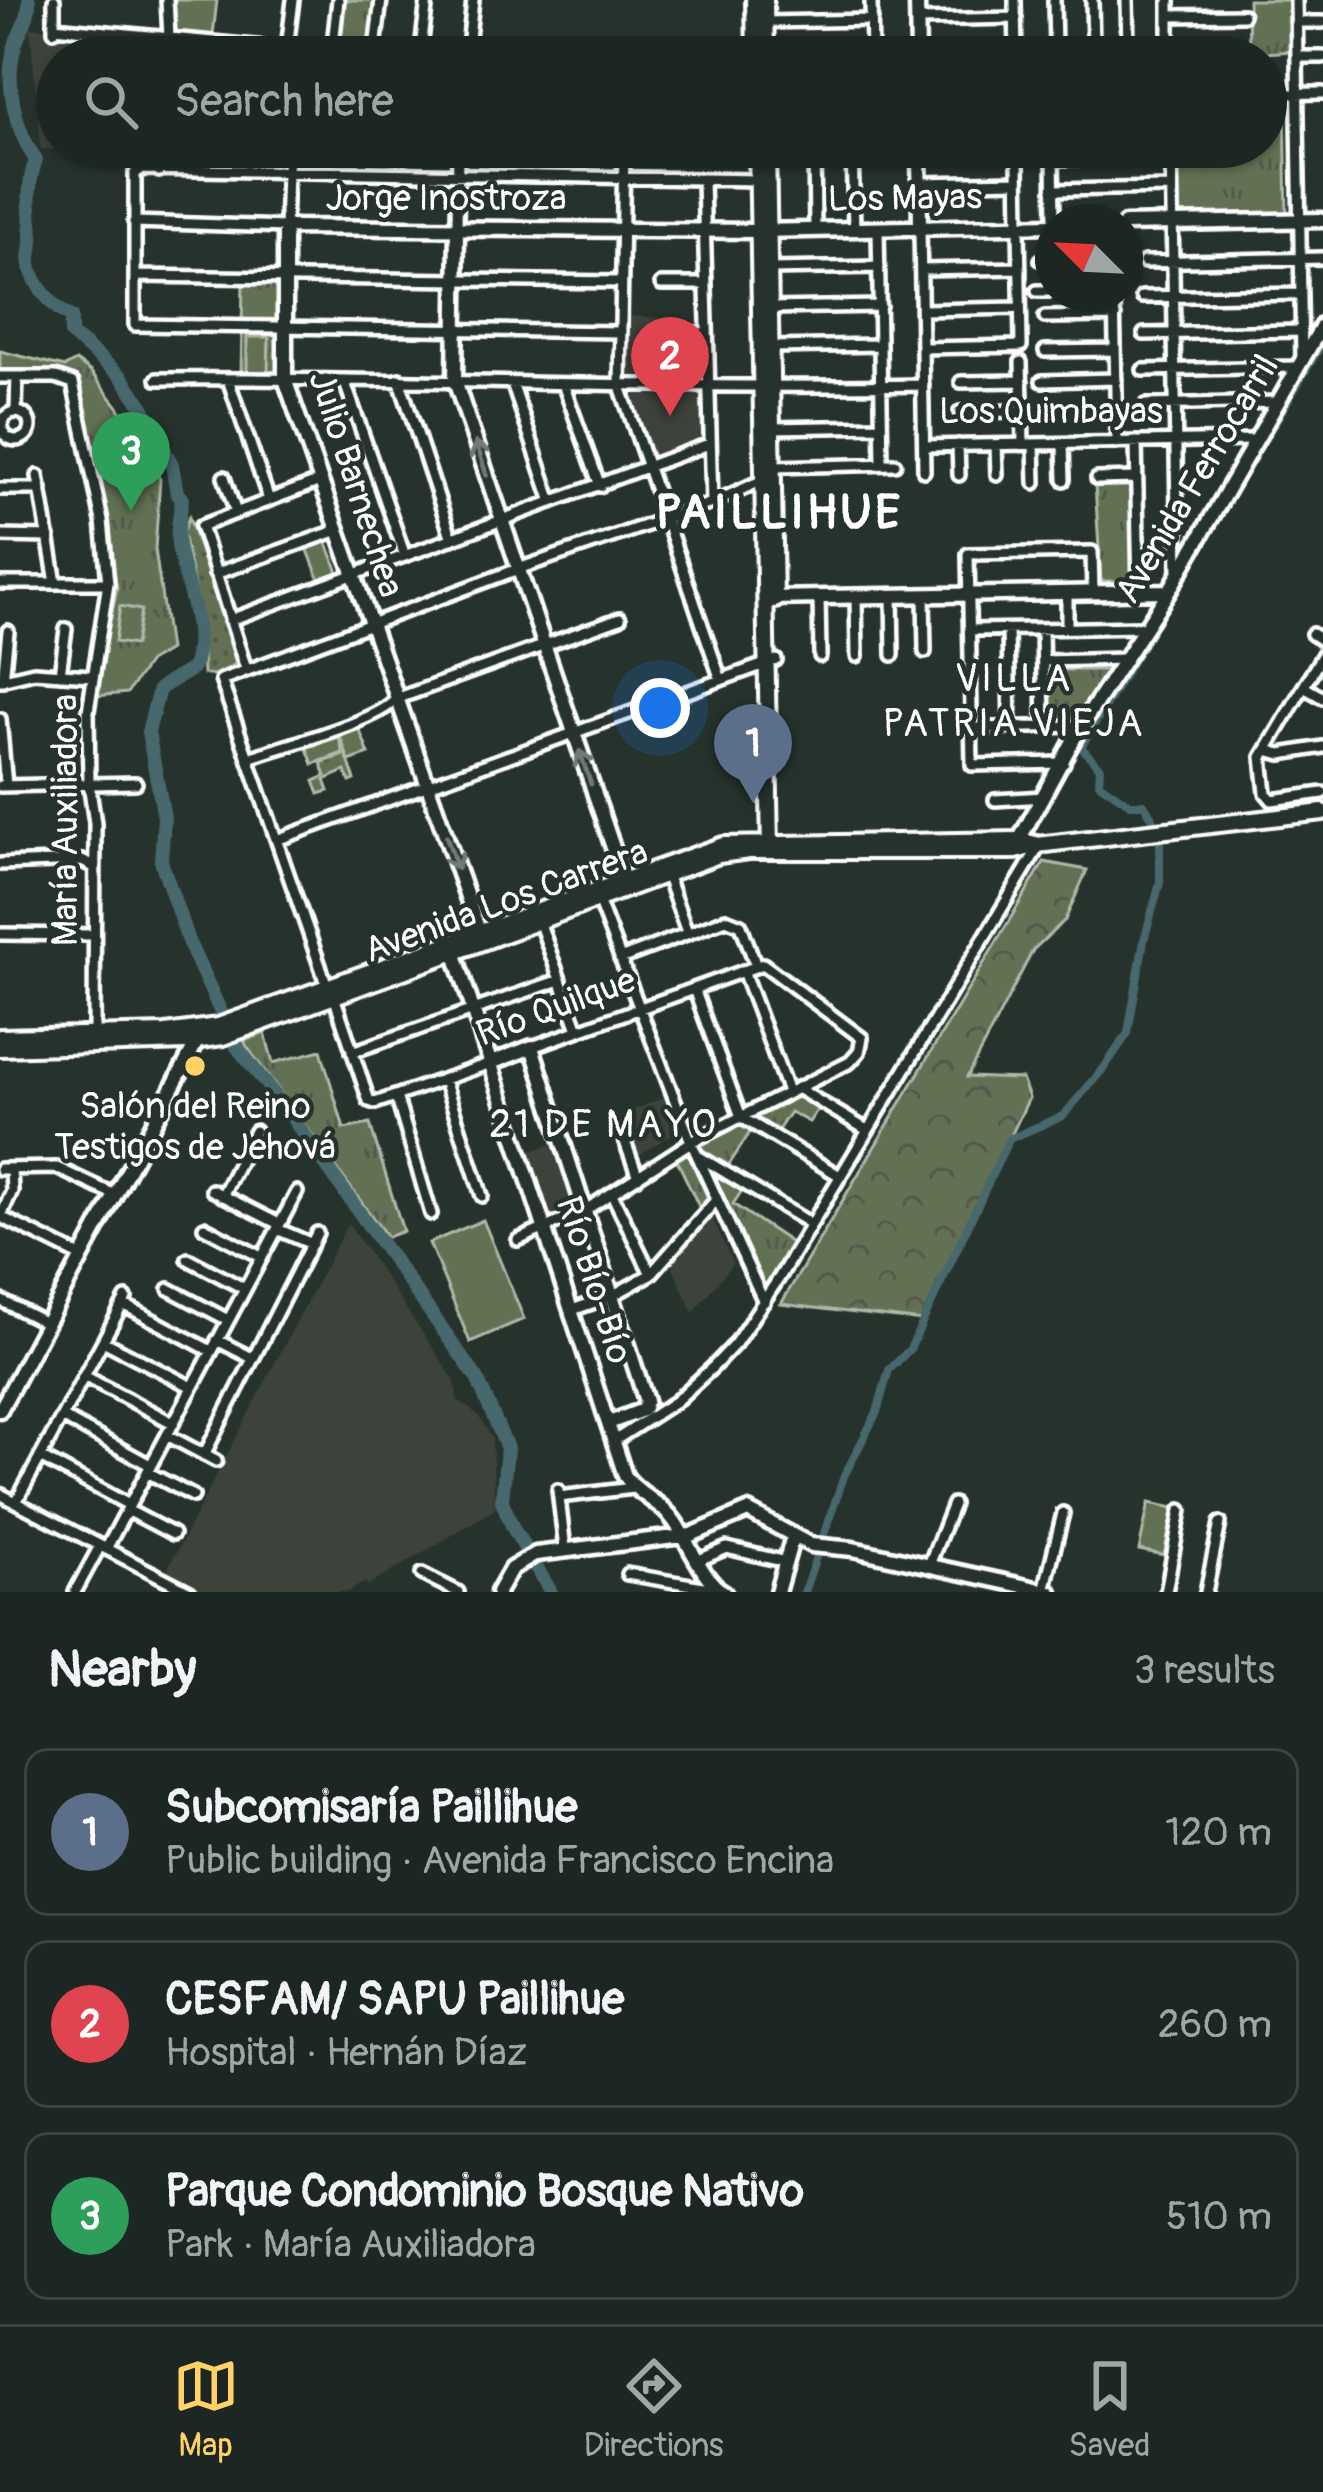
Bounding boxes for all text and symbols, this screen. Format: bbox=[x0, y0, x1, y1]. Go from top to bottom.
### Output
search box bbox=[36, 36, 1287, 168]
icon: search bbox=[78, 69, 144, 135]
text: Search here bbox=[174, 74, 394, 130]
street label: Los Mayas bbox=[827, 174, 983, 222]
street label: Jorge Inostroza bbox=[325, 176, 567, 221]
north arrow bbox=[1035, 204, 1143, 312]
pin: 2 bbox=[631, 317, 709, 416]
street label: Avenida Ferrocarril bbox=[1105, 347, 1289, 611]
street label: Julio Barnechea bbox=[298, 365, 414, 603]
street label: Los Quimbayas bbox=[939, 389, 1163, 434]
pin: 3 bbox=[92, 412, 170, 511]
one-way arrow bbox=[468, 440, 490, 478]
district label: PAILLIHUE bbox=[655, 483, 903, 543]
district label: VILLA PATRIA VIEJA bbox=[882, 654, 1146, 748]
your location bbox=[630, 678, 690, 738]
street label: María Auxiliadora bbox=[43, 694, 88, 946]
pin: 1 bbox=[714, 704, 792, 803]
one-way arrow bbox=[573, 749, 595, 787]
street label: Avenida Los Carrera bbox=[358, 829, 654, 973]
one-way arrow bbox=[443, 833, 464, 870]
street label: Río Quilque bbox=[470, 957, 642, 1057]
marker: Salón del Reino Testigos de Jehová bbox=[182, 1053, 208, 1079]
place label: Salón del Reino Testigos de Jehová bbox=[54, 1084, 336, 1170]
district label: 21 DE MAYO bbox=[489, 1100, 719, 1149]
street label: Río Bío-Bío bbox=[546, 1191, 642, 1369]
text: Nearby bbox=[48, 1638, 196, 1702]
text: 3 results bbox=[1134, 1646, 1275, 1695]
text: Subcomisaría Paillihue bbox=[165, 1780, 577, 1836]
text: 1 bbox=[82, 1808, 98, 1857]
text: 120 m bbox=[1165, 1808, 1272, 1857]
text: Public building · Avenida Francisco Encina bbox=[165, 1836, 834, 1885]
text: CESFAM/ SAPU Paillihue bbox=[165, 1972, 624, 2028]
text: 2 bbox=[79, 2000, 101, 2049]
text: 260 m bbox=[1158, 2000, 1272, 2049]
text: Hospital · Hernán Díaz bbox=[165, 2028, 527, 2077]
text: Parque Condominio Bosque Nativo bbox=[165, 2164, 804, 2220]
text: 3 bbox=[79, 2192, 101, 2241]
text: 510 m bbox=[1166, 2192, 1272, 2241]
text: Park · María Auxiliadora bbox=[165, 2220, 536, 2269]
tab: Map bbox=[173, 2353, 239, 2466]
tab: Directions bbox=[584, 2353, 724, 2466]
tab: Saved bbox=[1069, 2353, 1150, 2466]

